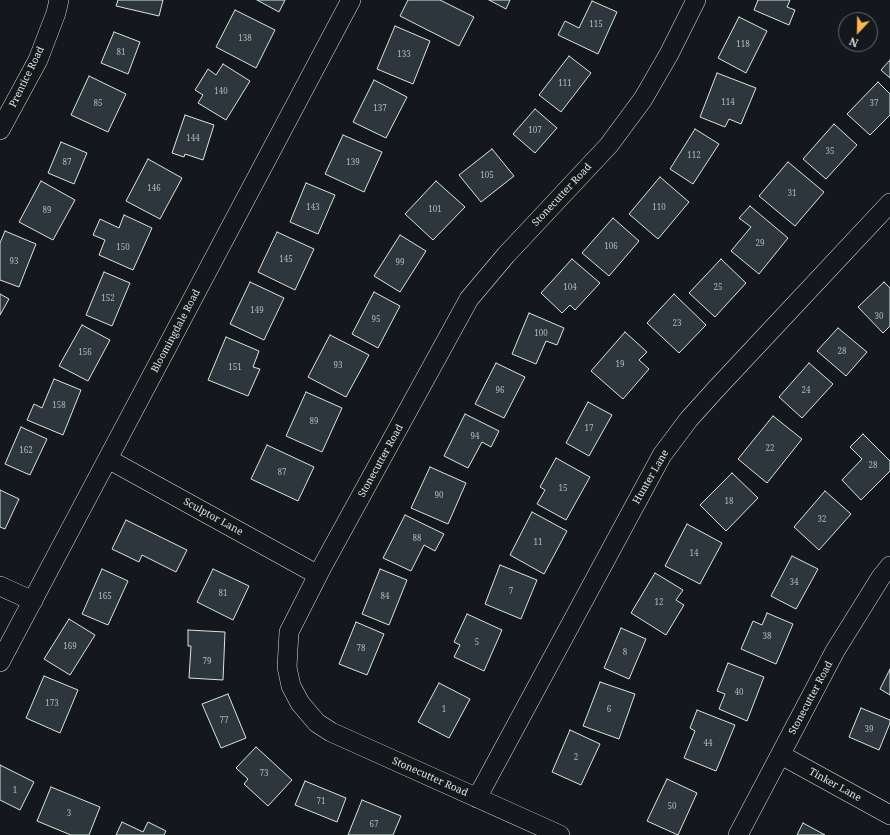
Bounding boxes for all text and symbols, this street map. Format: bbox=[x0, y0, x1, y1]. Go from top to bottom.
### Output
north arrow bbox=[838, 12, 878, 52]
house number: 115 bbox=[589, 20, 603, 30]
house number: 138 bbox=[238, 34, 252, 44]
text: N bbox=[847, 34, 861, 51]
house number: 118 bbox=[736, 40, 750, 50]
street label: Prentice Road bbox=[7, 45, 47, 109]
house number: 81 bbox=[117, 48, 125, 58]
house number: 133 bbox=[397, 50, 411, 60]
house number: 111 bbox=[558, 79, 572, 89]
house number: 140 bbox=[214, 87, 228, 97]
house number: 114 bbox=[721, 98, 735, 108]
house number: 85 bbox=[94, 99, 102, 109]
house number: 37 bbox=[870, 99, 878, 109]
house number: 137 bbox=[373, 104, 387, 114]
house number: 107 bbox=[528, 126, 542, 136]
house number: 144 bbox=[186, 134, 200, 144]
house number: 35 bbox=[826, 147, 834, 157]
house number: 112 bbox=[687, 151, 701, 161]
house number: 87 bbox=[63, 158, 71, 168]
house number: 139 bbox=[346, 158, 360, 168]
street label: Stonecutter Road bbox=[530, 161, 594, 229]
house number: 105 bbox=[480, 171, 494, 181]
house number: 146 bbox=[147, 184, 161, 194]
house number: 31 bbox=[788, 189, 796, 199]
house number: 143 bbox=[306, 203, 320, 213]
house number: 110 bbox=[652, 203, 666, 213]
house number: 101 bbox=[428, 205, 442, 215]
house number: 89 bbox=[43, 206, 51, 216]
house number: 29 bbox=[756, 239, 764, 249]
house number: 106 bbox=[604, 242, 618, 252]
house number: 150 bbox=[116, 243, 130, 253]
house number: 145 bbox=[279, 255, 293, 265]
house number: 93 bbox=[10, 257, 18, 267]
house number: 99 bbox=[396, 258, 404, 268]
house number: 104 bbox=[563, 283, 577, 293]
house number: 25 bbox=[714, 283, 722, 293]
street label: Bloomingdale Road bbox=[149, 287, 203, 375]
house number: 152 bbox=[101, 294, 115, 304]
house number: 149 bbox=[250, 306, 264, 316]
house number: 30 bbox=[875, 312, 883, 322]
house number: 95 bbox=[372, 315, 380, 325]
house number: 23 bbox=[673, 319, 681, 329]
house number: 100 bbox=[534, 329, 548, 339]
house number: 28 bbox=[838, 347, 846, 357]
house number: 156 bbox=[78, 348, 92, 358]
house number: 19 bbox=[616, 360, 624, 370]
house number: 93 bbox=[334, 361, 342, 371]
house number: 151 bbox=[228, 363, 242, 373]
house number: 96 bbox=[496, 386, 504, 396]
house number: 24 bbox=[802, 386, 810, 396]
house number: 158 bbox=[52, 401, 66, 411]
house number: 89 bbox=[310, 417, 318, 427]
street label: Stonecutter Road bbox=[356, 422, 406, 500]
house number: 17 bbox=[585, 424, 593, 434]
house number: 94 bbox=[471, 432, 479, 442]
house number: 22 bbox=[766, 444, 774, 454]
house number: 162 bbox=[19, 446, 33, 456]
street label: Hunter Lane bbox=[631, 448, 671, 506]
house number: 28 bbox=[869, 461, 877, 471]
house number: 87 bbox=[278, 468, 286, 478]
house number: 15 bbox=[559, 484, 567, 494]
house number: 90 bbox=[435, 491, 443, 501]
street label: Sculptor Lane bbox=[181, 496, 245, 538]
house number: 18 bbox=[725, 497, 733, 507]
house number: 32 bbox=[818, 515, 826, 525]
house number: 88 bbox=[413, 534, 421, 544]
house number: 11 bbox=[534, 538, 542, 548]
house number: 14 bbox=[690, 549, 698, 559]
house number: 34 bbox=[790, 578, 798, 588]
house number: 7 bbox=[509, 587, 513, 597]
house number: 81 bbox=[219, 589, 227, 599]
house number: 165 bbox=[98, 592, 112, 602]
house number: 84 bbox=[381, 592, 389, 602]
house number: 12 bbox=[655, 598, 663, 608]
house number: 38 bbox=[763, 632, 771, 642]
house number: 5 bbox=[475, 638, 479, 648]
house number: 169 bbox=[63, 642, 77, 652]
house number: 78 bbox=[357, 644, 365, 654]
house number: 8 bbox=[623, 648, 627, 658]
house number: 79 bbox=[203, 657, 211, 667]
street label: Stonecutter Road bbox=[787, 659, 835, 737]
house number: 40 bbox=[735, 688, 743, 698]
house number: 173 bbox=[45, 699, 59, 709]
house number: 1 bbox=[442, 705, 446, 715]
house number: 6 bbox=[607, 705, 611, 715]
house number: 77 bbox=[220, 716, 228, 726]
house number: 39 bbox=[865, 725, 873, 735]
house number: 44 bbox=[704, 739, 712, 749]
house number: 2 bbox=[574, 753, 578, 763]
street label: Stonecutter Road bbox=[390, 755, 470, 799]
street label: Tinker Lane bbox=[807, 766, 863, 804]
house number: 73 bbox=[260, 769, 268, 779]
house number: 1 bbox=[13, 786, 17, 796]
house number: 71 bbox=[317, 797, 325, 807]
house number: 50 bbox=[668, 802, 676, 812]
house number: 3 bbox=[67, 809, 71, 819]
house number: 67 bbox=[370, 820, 378, 830]

